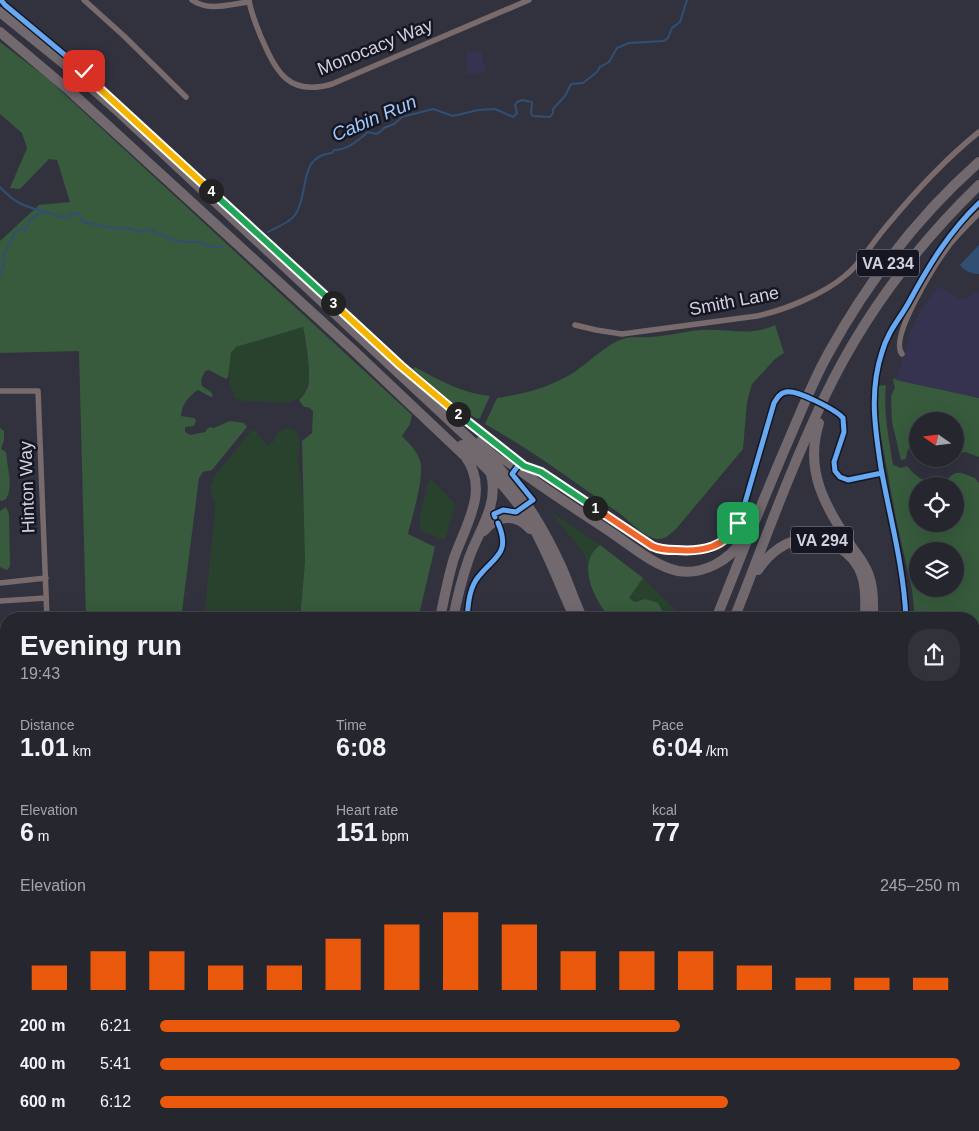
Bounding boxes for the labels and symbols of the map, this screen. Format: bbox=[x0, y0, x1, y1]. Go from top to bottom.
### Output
street label: Monocacy Way bbox=[315, 15, 435, 79]
pin bbox=[63, 50, 105, 92]
water label: Cabin Run bbox=[329, 91, 419, 145]
pin: 4 bbox=[198, 178, 224, 204]
road number: VA 234 bbox=[857, 250, 919, 276]
street label: Smith Lane bbox=[687, 282, 781, 320]
pin: 3 bbox=[320, 290, 346, 316]
pin: 2 bbox=[446, 402, 470, 426]
north arrow bbox=[909, 412, 964, 468]
street label: Hinton Way bbox=[15, 440, 39, 534]
pin: 1 bbox=[582, 496, 608, 520]
pin bbox=[717, 502, 759, 544]
road number: VA 294 bbox=[791, 526, 853, 554]

